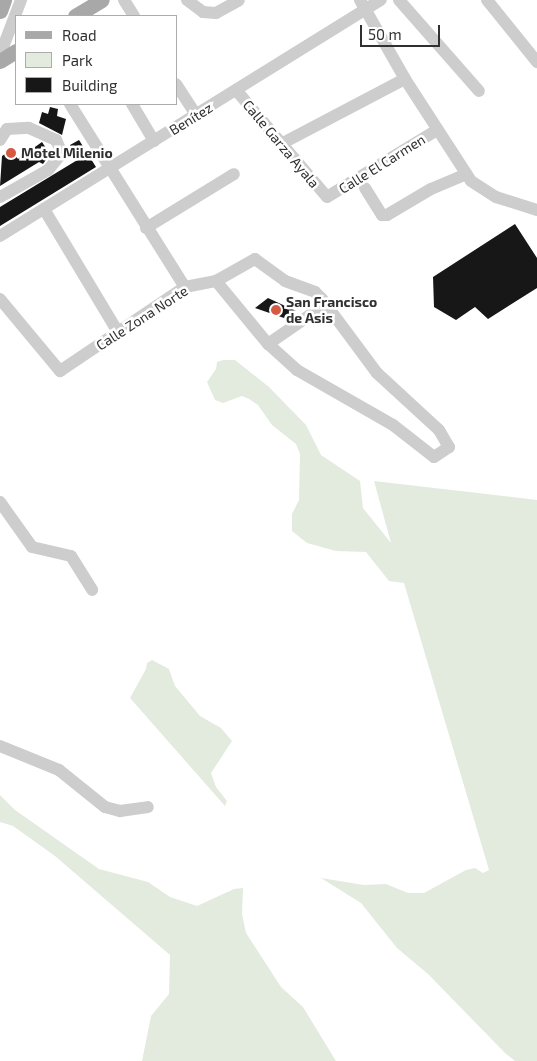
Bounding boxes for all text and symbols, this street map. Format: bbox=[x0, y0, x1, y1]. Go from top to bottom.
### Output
legend bbox=[15, 15, 178, 105]
scale bar bbox=[362, 15, 442, 47]
text: 50 m bbox=[368, 25, 402, 43]
text: Road bbox=[62, 26, 97, 44]
text: Park bbox=[62, 51, 93, 69]
text: Building bbox=[62, 76, 117, 94]
street label: Calle Garza Ayala bbox=[239, 96, 323, 192]
street label: Benítez bbox=[166, 99, 216, 139]
street label: Calle El Carmen bbox=[336, 131, 428, 197]
place label: Motel Milenio bbox=[21, 145, 113, 161]
marker: Motel Milenio bbox=[5, 147, 17, 159]
street label: Calle Zona Norte bbox=[93, 282, 191, 354]
place label: San Francisco de Asis bbox=[286, 294, 377, 326]
marker: San Francisco de Asis bbox=[270, 304, 282, 316]

